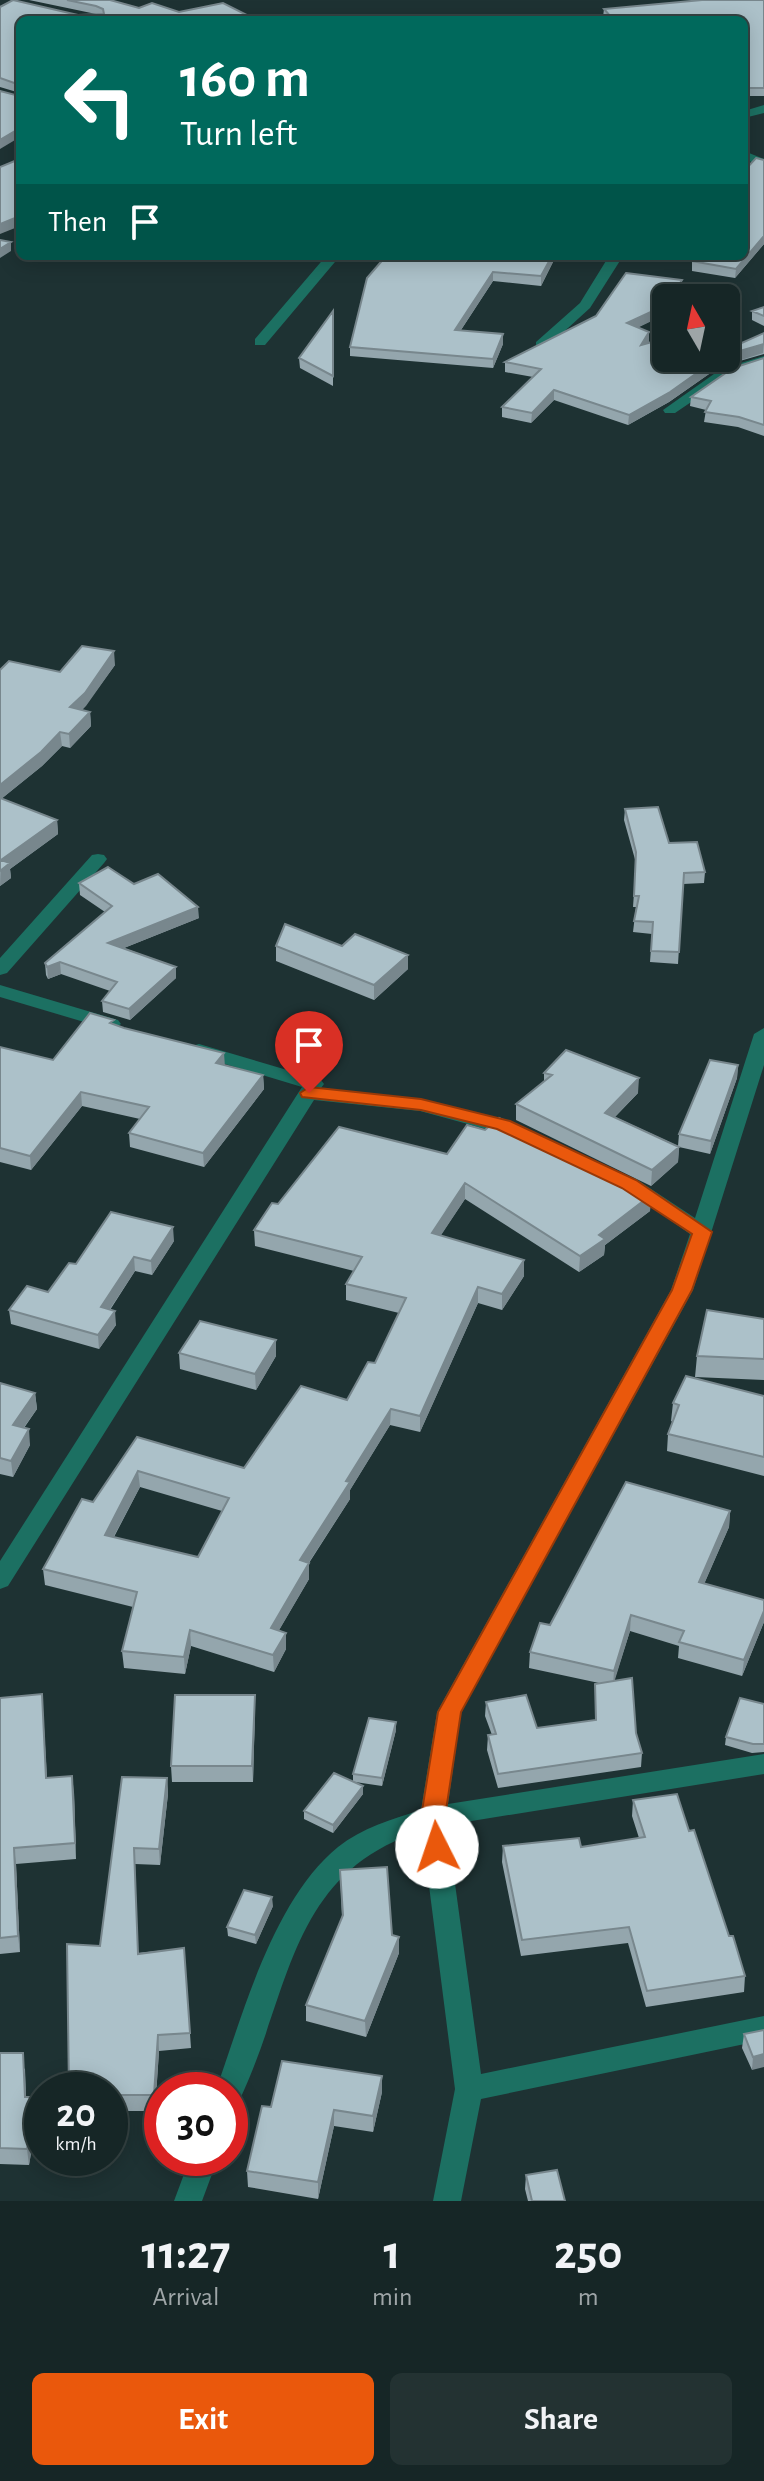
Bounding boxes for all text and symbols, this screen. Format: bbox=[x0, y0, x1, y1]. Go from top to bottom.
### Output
icon: left bbox=[48, 48, 152, 152]
text: 160 m bbox=[180, 51, 310, 107]
text: Turn left bbox=[180, 116, 297, 152]
icon: arrive bbox=[123, 200, 167, 244]
text: Then bbox=[48, 207, 107, 237]
north arrow bbox=[652, 284, 740, 372]
map controls bbox=[652, 284, 740, 372]
pin bbox=[275, 1011, 343, 1093]
icon: arrive bbox=[287, 1023, 331, 1067]
position arrow bbox=[395, 1805, 479, 1889]
speed limit sign: 30 bbox=[144, 2072, 248, 2176]
text: 20 bbox=[56, 2094, 96, 2134]
text: km/h bbox=[55, 2134, 97, 2154]
text: 11:27 bbox=[142, 2230, 230, 2278]
text: 1 bbox=[384, 2230, 401, 2278]
text: 250 bbox=[554, 2230, 622, 2278]
text: Arrival bbox=[153, 2284, 219, 2310]
text: min bbox=[372, 2284, 413, 2310]
text: m bbox=[578, 2284, 599, 2310]
button: Exit bbox=[32, 2373, 374, 2465]
button: Share bbox=[390, 2373, 732, 2465]

